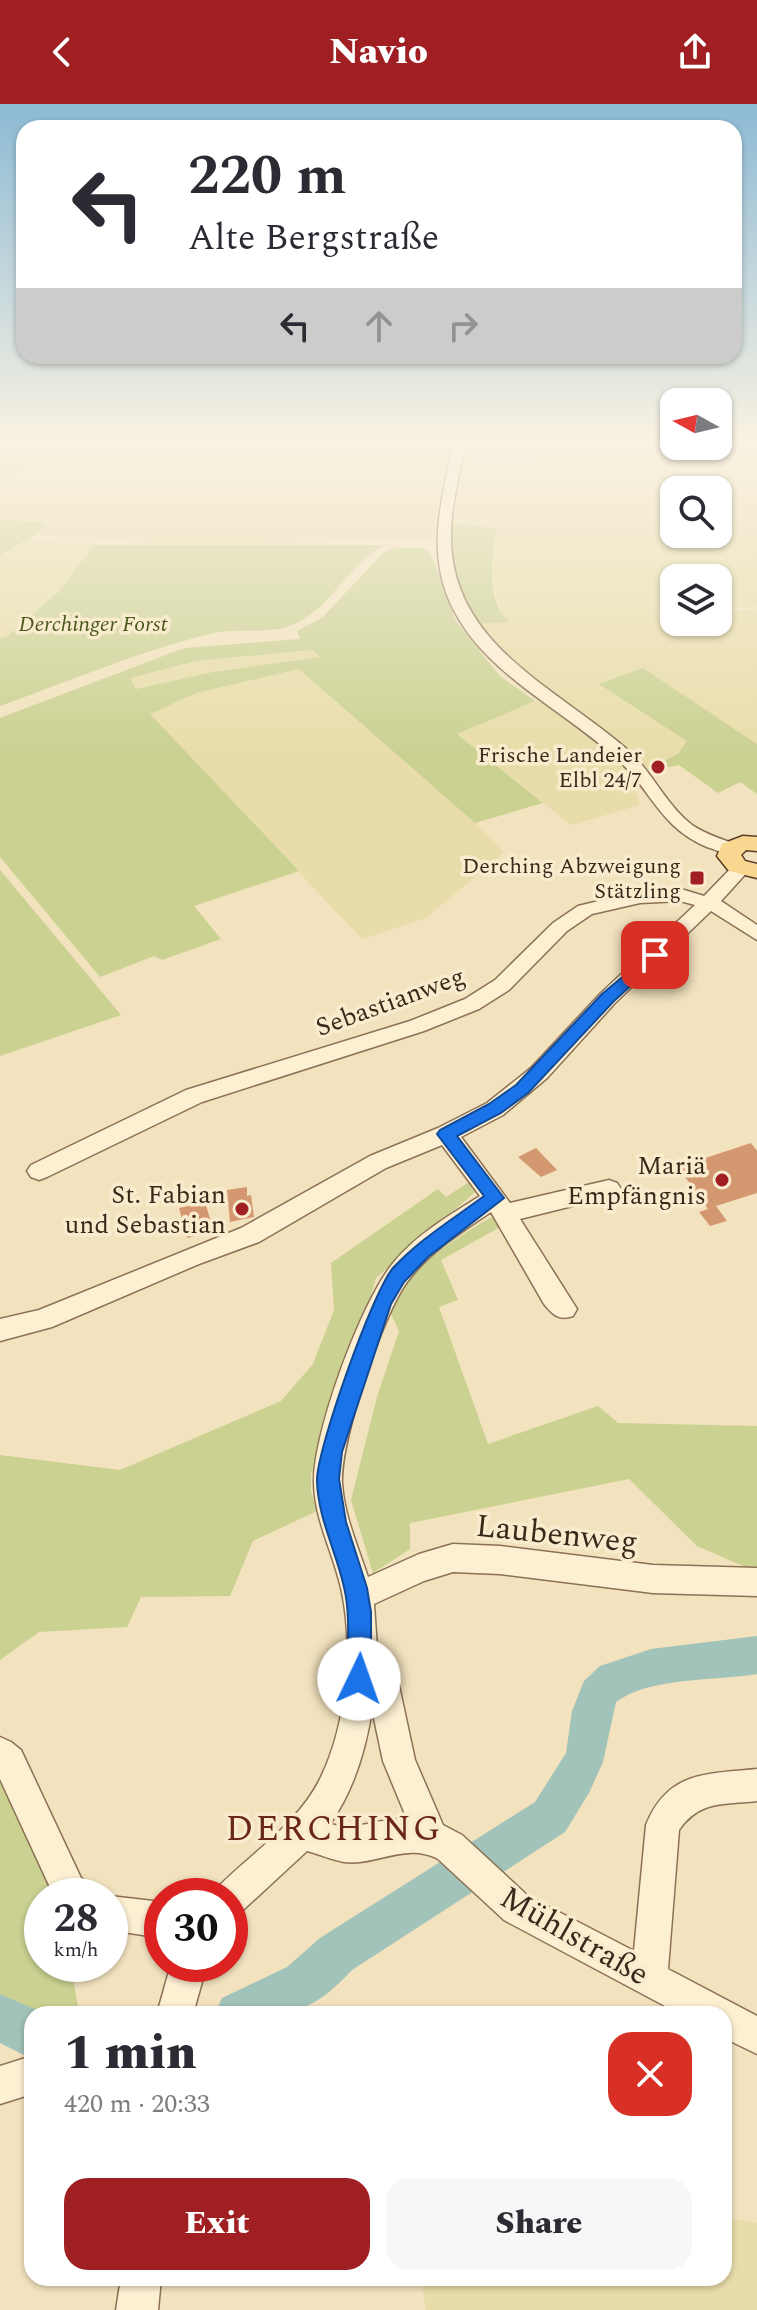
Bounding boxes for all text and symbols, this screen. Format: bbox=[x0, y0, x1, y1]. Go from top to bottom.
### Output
text: Navio bbox=[329, 25, 428, 80]
icon: back bbox=[40, 30, 84, 74]
icon: share bbox=[673, 30, 717, 74]
text: 220 m bbox=[188, 134, 347, 219]
icon: left bbox=[56, 152, 160, 256]
text: Alte Bergstraße bbox=[188, 211, 439, 266]
icon: left bbox=[273, 304, 317, 348]
icon: ahead bbox=[357, 304, 401, 348]
icon: right bbox=[441, 304, 485, 348]
north arrow bbox=[660, 388, 732, 460]
map controls bbox=[660, 388, 732, 636]
button: search bbox=[660, 476, 732, 548]
button: layers bbox=[660, 564, 732, 636]
park label: Derchinger Forst bbox=[18, 608, 169, 641]
place label: Frische Landeier Elbl 24/7 bbox=[478, 739, 642, 797]
marker: Frische Landeier Elbl 24/7 bbox=[649, 758, 667, 776]
place label: Derching Abzweigung Stätzling bbox=[462, 850, 681, 908]
marker: Derching Abzweigung Stätzling bbox=[688, 869, 706, 887]
pin bbox=[621, 921, 689, 989]
icon: arrive bbox=[633, 933, 677, 977]
street label: Sebastianweg bbox=[310, 956, 471, 1048]
place label: Mariä Empfängnis bbox=[567, 1146, 706, 1216]
marker: Mariä Empfängnis bbox=[713, 1171, 731, 1189]
place label: St. Fabian und Sebastian bbox=[65, 1175, 226, 1245]
marker: St. Fabian und Sebastian bbox=[233, 1200, 251, 1218]
street label: Laubenweg bbox=[473, 1502, 640, 1567]
position arrow bbox=[317, 1637, 401, 1721]
district label: DERCHING bbox=[226, 1802, 442, 1857]
street label: Mühlstraße bbox=[490, 1874, 658, 1999]
speed limit sign: 30 bbox=[144, 1878, 248, 1982]
text: 28 bbox=[54, 1889, 98, 1950]
text: km/h bbox=[54, 1935, 99, 1965]
text: 1 min bbox=[64, 2017, 197, 2090]
button: close bbox=[608, 2032, 692, 2116]
text: 420 m · 20:33 bbox=[64, 2084, 210, 2124]
button: Exit bbox=[64, 2178, 370, 2270]
button: Share bbox=[386, 2178, 692, 2270]

